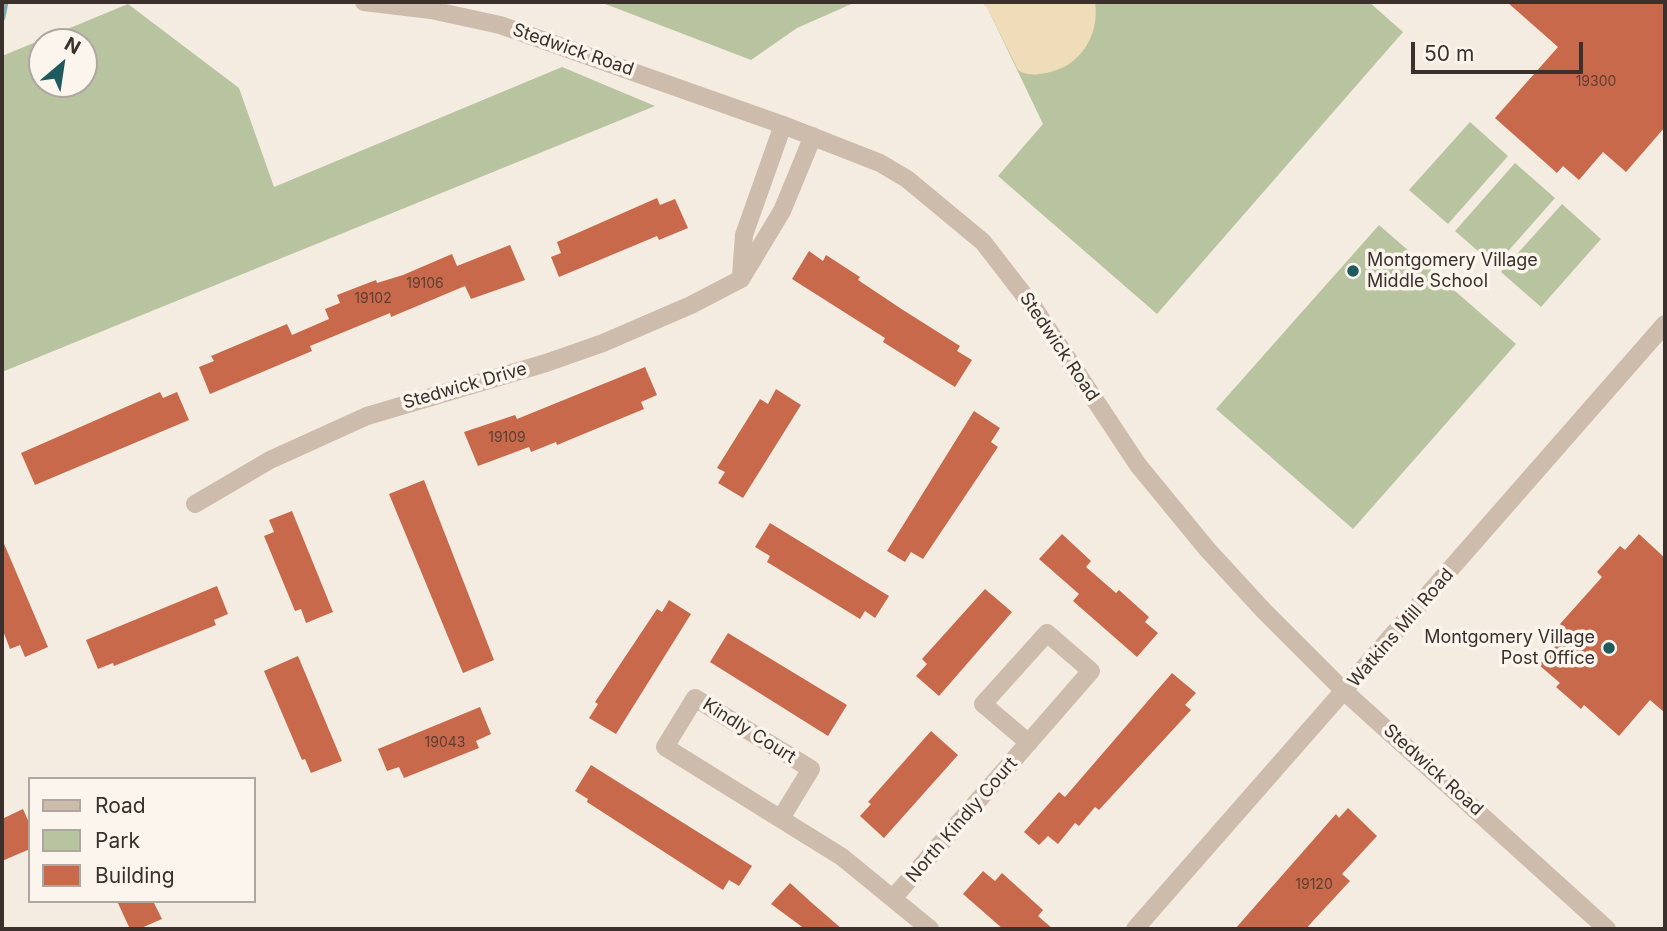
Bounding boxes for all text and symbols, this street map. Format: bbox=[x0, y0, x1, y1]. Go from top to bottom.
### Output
street label: Stedwick Road bbox=[510, 19, 636, 81]
north arrow bbox=[28, 28, 98, 98]
scale bar bbox=[1415, 28, 1586, 72]
text: N bbox=[61, 32, 84, 60]
text: 50 m bbox=[1424, 41, 1474, 66]
house number: 19300 bbox=[1576, 74, 1616, 90]
place label: Montgomery Village Middle School bbox=[1367, 250, 1538, 292]
marker: Montgomery Village Middle School bbox=[1345, 263, 1361, 279]
house number: 19106 bbox=[406, 276, 444, 292]
street label: Stedwick Road bbox=[1015, 289, 1103, 405]
house number: 19102 bbox=[354, 291, 392, 307]
street label: Stedwick Drive bbox=[401, 358, 529, 414]
house number: 19109 bbox=[488, 430, 526, 446]
street label: Watkins Mill Road bbox=[1344, 564, 1458, 692]
place label: Montgomery Village Post Office bbox=[1424, 627, 1595, 670]
marker: Montgomery Village Post Office bbox=[1601, 640, 1617, 656]
street label: Kindly Court bbox=[699, 694, 799, 768]
street label: Stedwick Road bbox=[1379, 720, 1487, 820]
house number: 19043 bbox=[425, 735, 465, 751]
street label: North Kindly Court bbox=[902, 753, 1022, 887]
legend bbox=[28, 777, 256, 903]
text: Road bbox=[95, 793, 146, 818]
text: Park bbox=[95, 828, 140, 853]
text: Building bbox=[95, 863, 175, 888]
house number: 19120 bbox=[1295, 877, 1333, 893]

